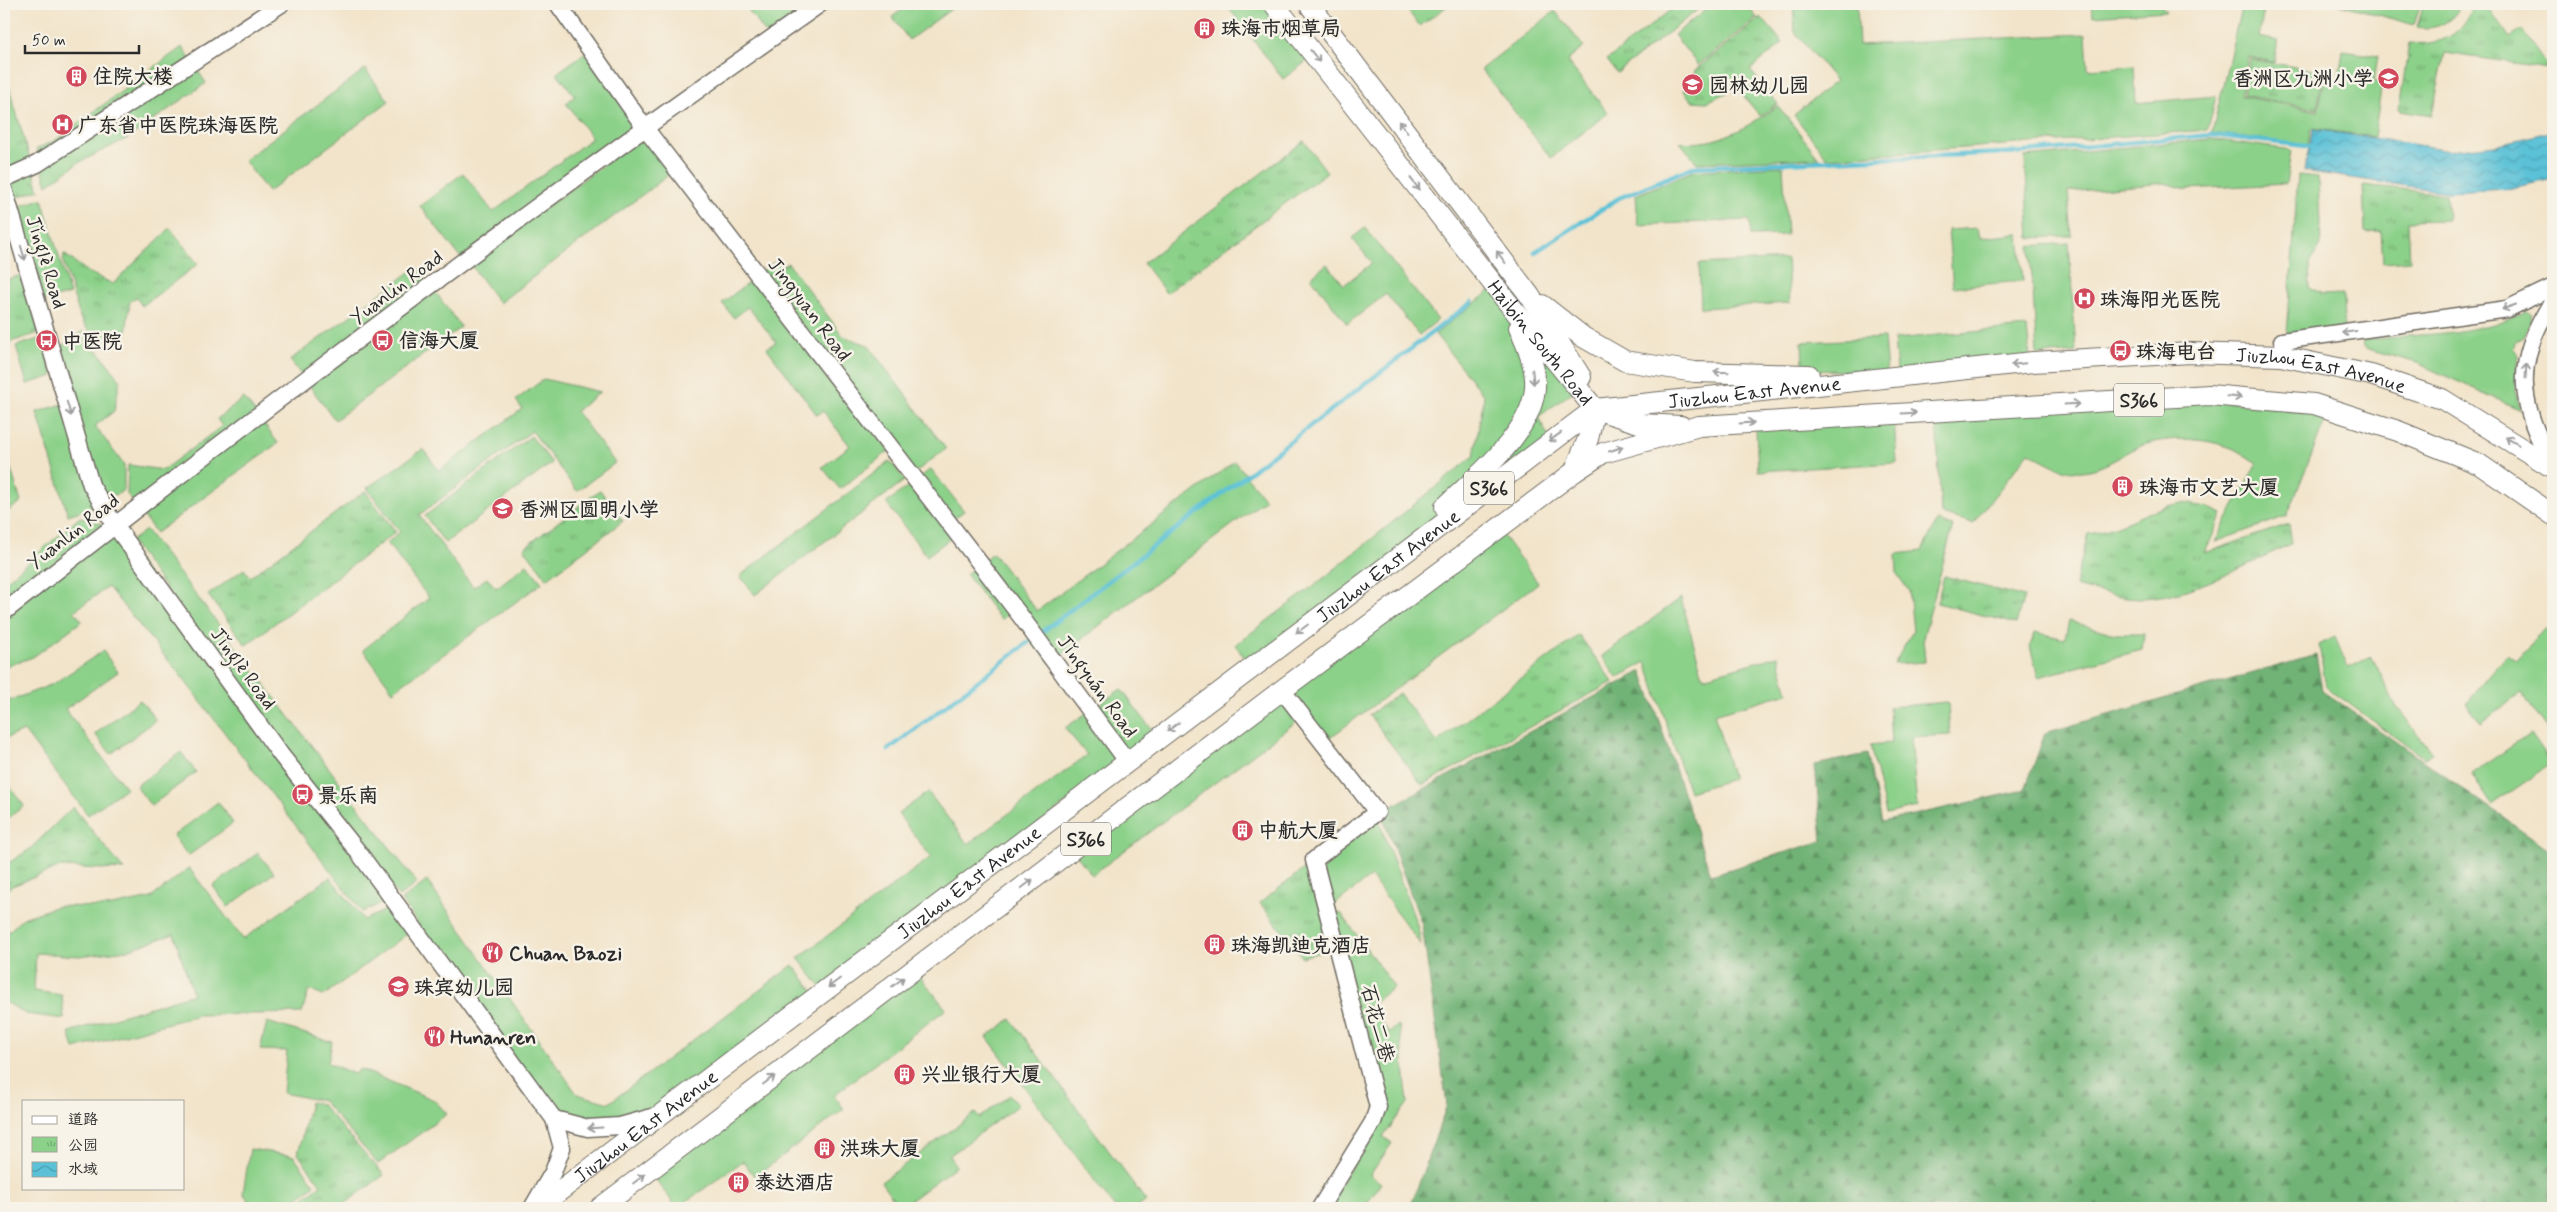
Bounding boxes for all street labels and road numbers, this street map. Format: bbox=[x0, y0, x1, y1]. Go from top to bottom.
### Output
street label: Jǐnglè Road bbox=[17, 213, 73, 313]
street label: Yuanlin Road bbox=[345, 244, 449, 332]
street label: Jingyuan Road bbox=[760, 253, 857, 368]
street label: Haibin South Road bbox=[1480, 275, 1599, 412]
street label: Jiuzhou East Avenue bbox=[2235, 342, 2409, 401]
street label: Jiuzhou East Avenue bbox=[1666, 371, 1843, 416]
road number: S366 bbox=[2114, 384, 2164, 416]
road number: S366 bbox=[1464, 472, 1514, 504]
street label: Yuanlin Road bbox=[22, 488, 126, 577]
street label: Jiuzhou East Avenue bbox=[1311, 503, 1466, 630]
street label: Jǐnglè Road bbox=[202, 622, 282, 717]
street label: Jǐngyuán Road bbox=[1049, 630, 1143, 745]
street label: Jiuzhou East Avenue bbox=[892, 820, 1047, 946]
road number: S366 bbox=[1061, 822, 1111, 856]
street label: 石花二巷 bbox=[1353, 981, 1400, 1066]
street label: Jiuzhou East Avenue bbox=[569, 1064, 724, 1190]

